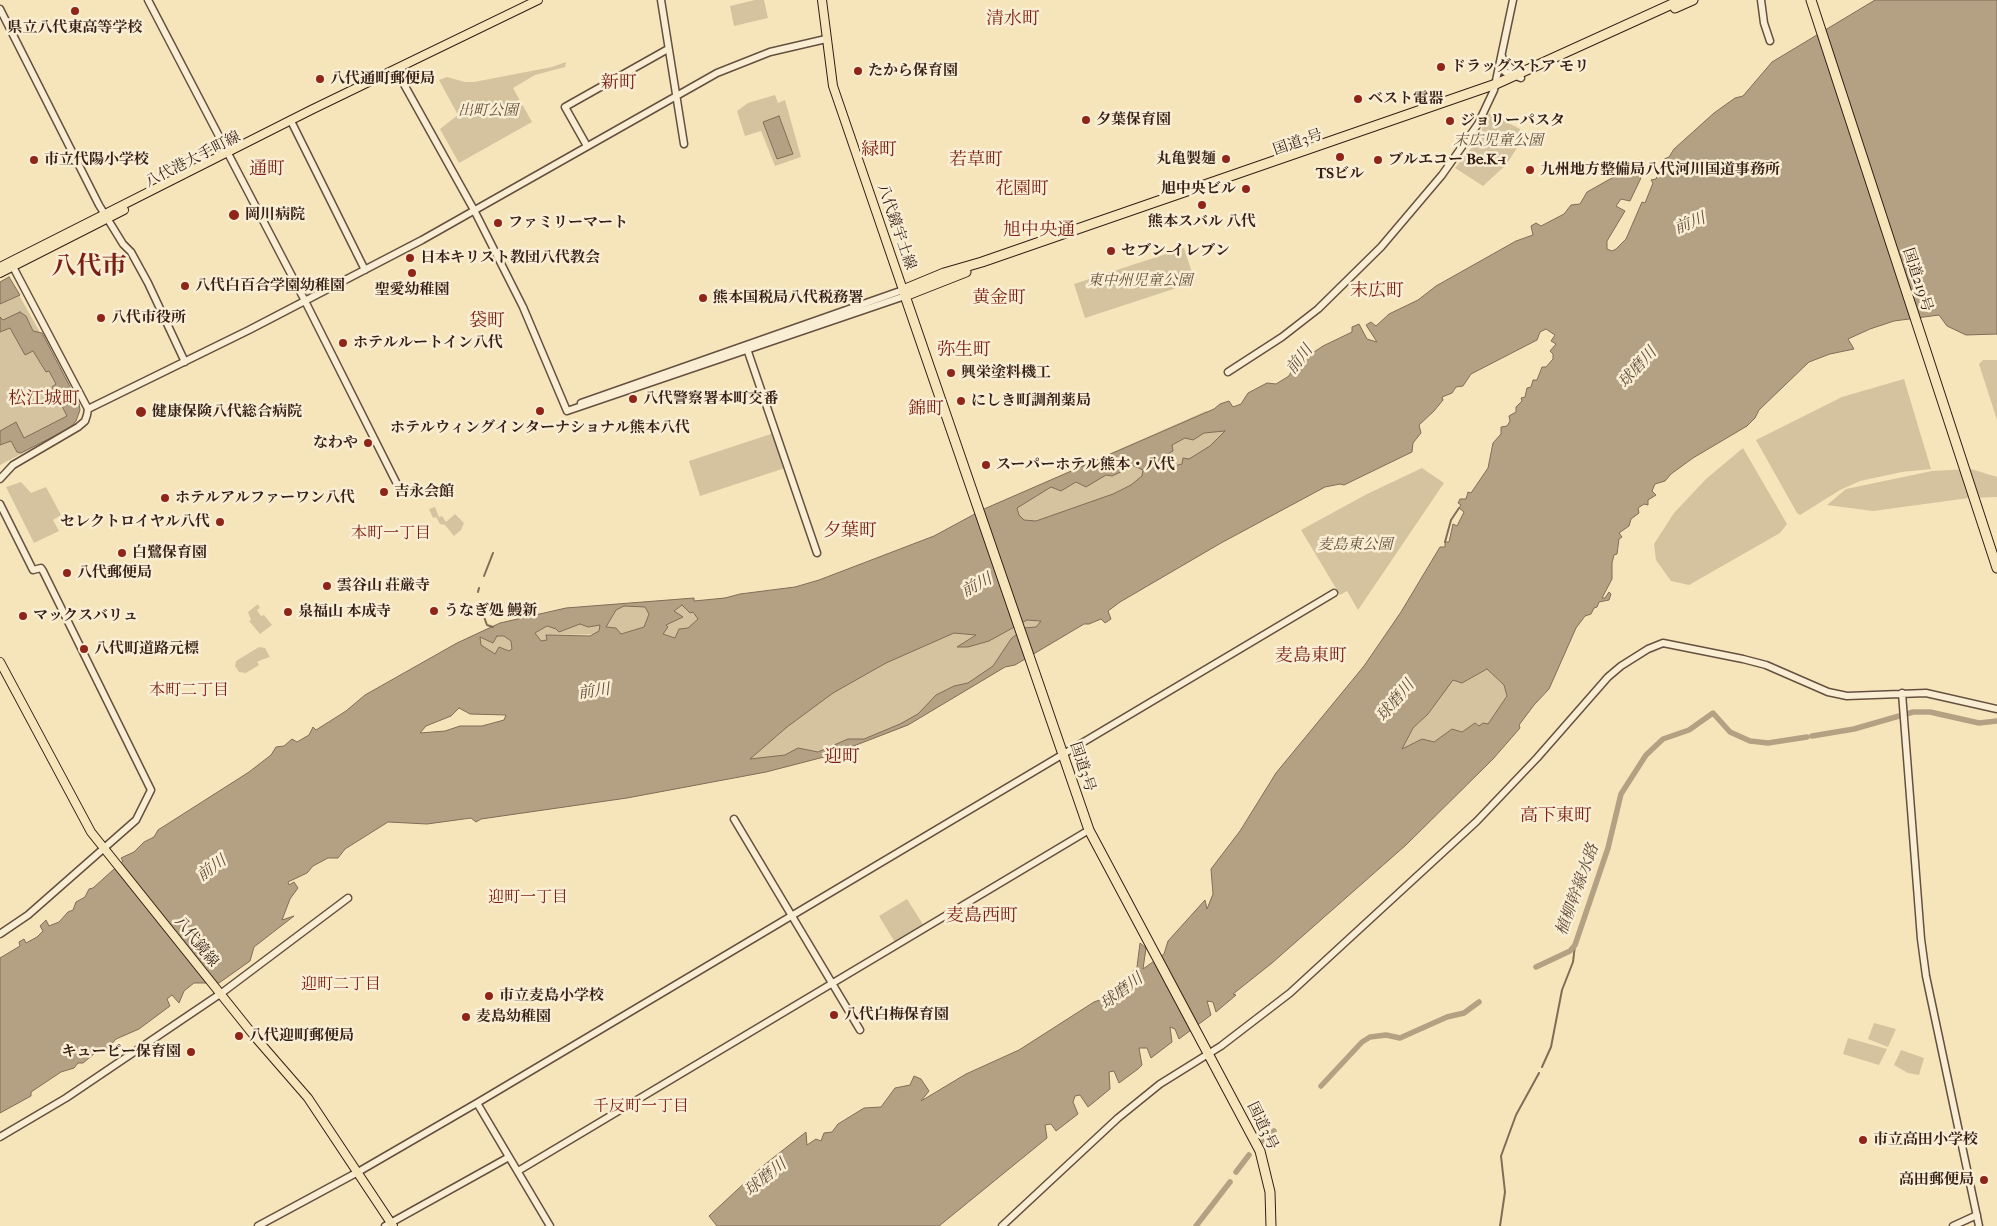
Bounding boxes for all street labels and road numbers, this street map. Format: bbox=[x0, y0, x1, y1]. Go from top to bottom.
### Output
street label: 国道3号 bbox=[1271, 126, 1325, 160]
street label: 八代港大手町線 bbox=[142, 128, 244, 192]
street label: 八代鏡宇土線 bbox=[873, 182, 919, 272]
street label: 国道219号 bbox=[1898, 246, 1936, 314]
street label: 国道3号 bbox=[1066, 740, 1098, 794]
street label: 八代鏡線 bbox=[170, 913, 222, 971]
street label: 国道3号 bbox=[1243, 1099, 1281, 1153]

